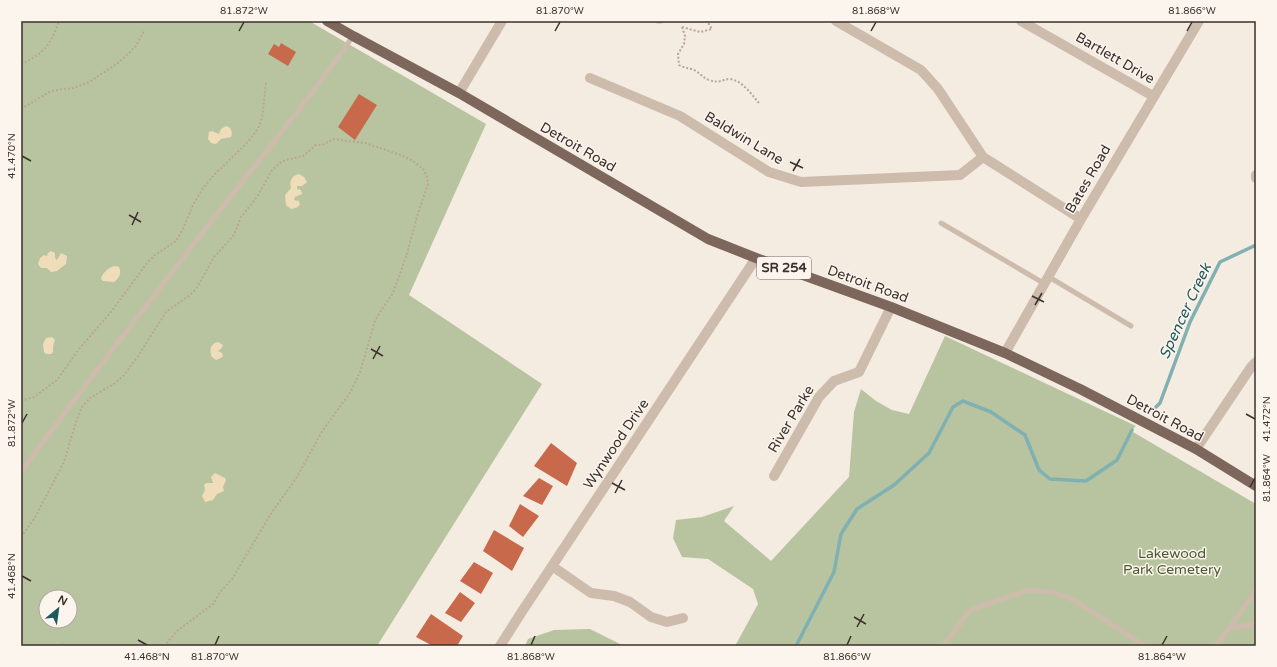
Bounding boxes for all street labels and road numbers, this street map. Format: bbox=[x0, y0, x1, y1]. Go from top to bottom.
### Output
street label: Bartlett Drive bbox=[1072, 29, 1158, 88]
street label: Baldwin Lane bbox=[701, 108, 787, 168]
street label: Detroit Road bbox=[537, 118, 619, 176]
street label: Bates Road bbox=[1062, 142, 1114, 216]
road number: SR 254 bbox=[757, 257, 811, 279]
street label: Detroit Road bbox=[825, 262, 911, 306]
street label: River Parke bbox=[764, 382, 818, 456]
street label: Detroit Road bbox=[1124, 391, 1206, 445]
street label: Wynwood Drive bbox=[580, 396, 652, 492]

